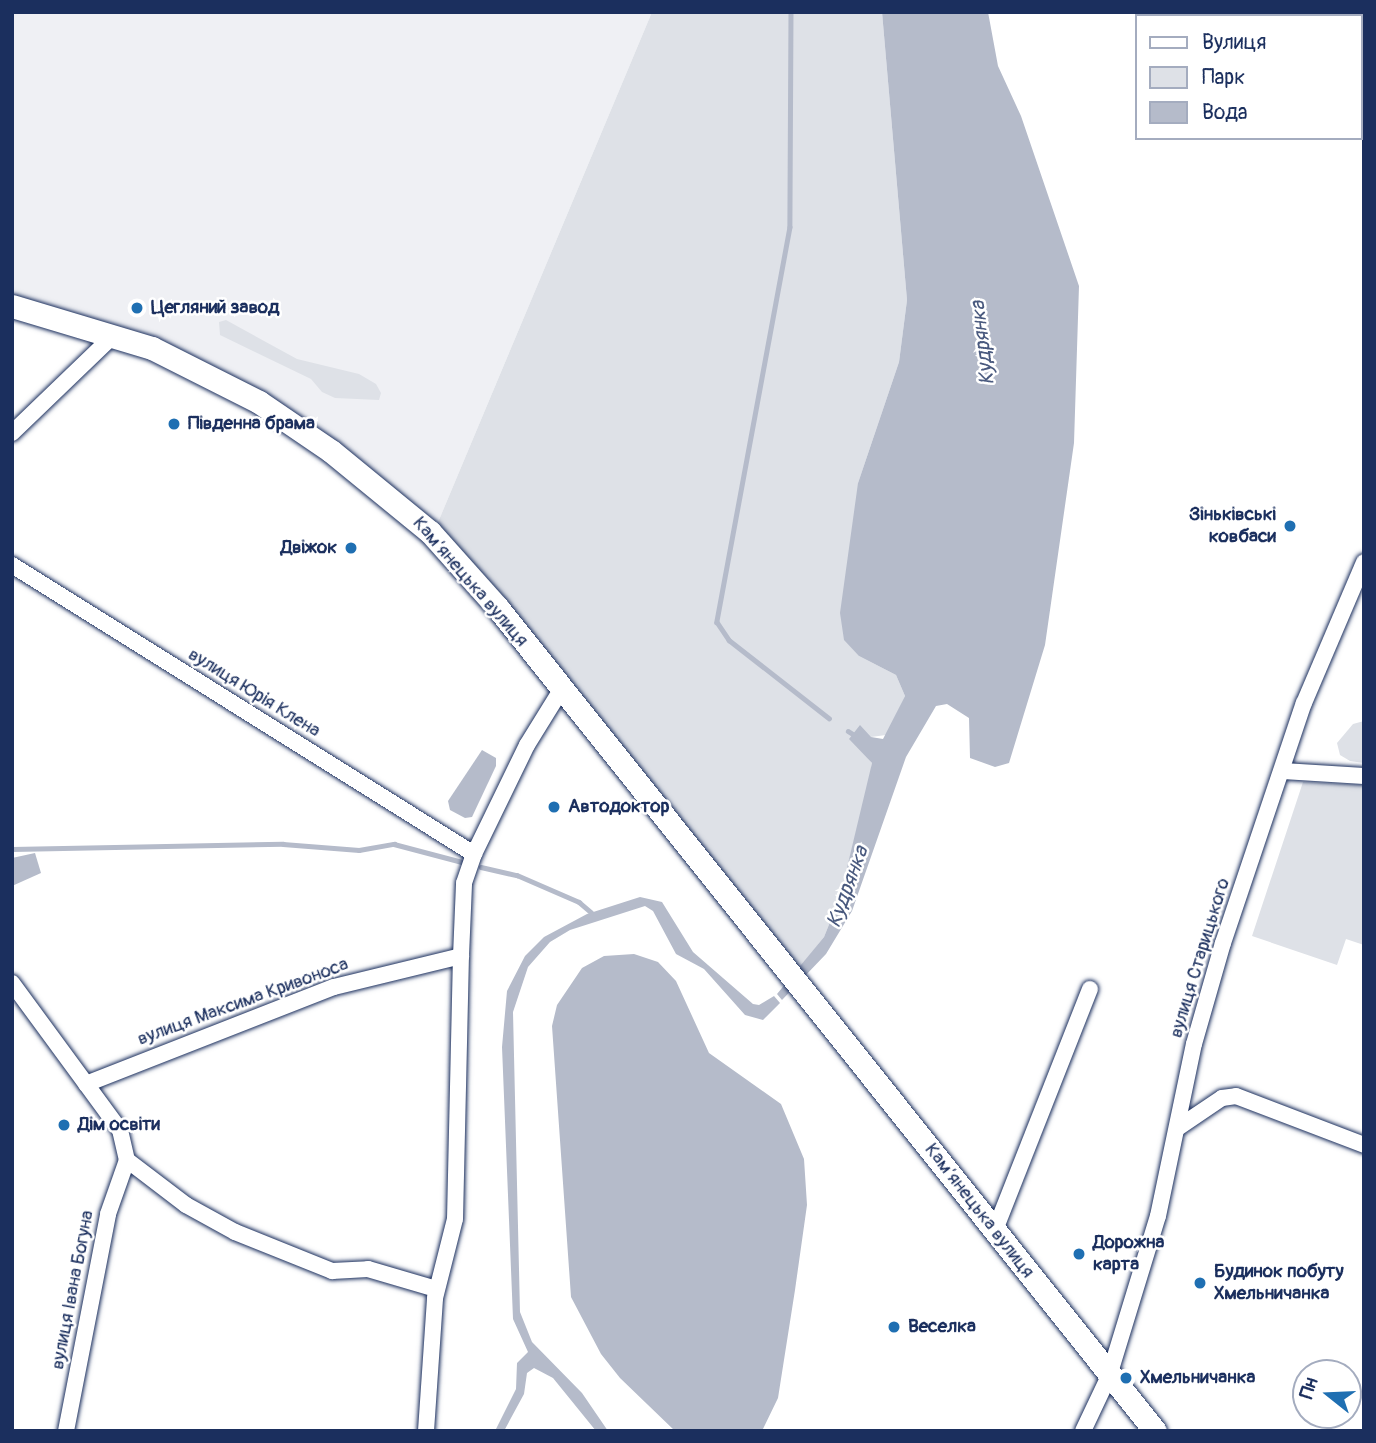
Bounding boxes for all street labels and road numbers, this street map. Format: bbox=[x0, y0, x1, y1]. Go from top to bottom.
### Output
street label: Камʼянецька вулиця bbox=[407, 512, 533, 652]
street label: вулиця Юрія Клена bbox=[184, 643, 324, 743]
street label: вулиця Старицького bbox=[1165, 875, 1235, 1041]
street label: вулиця Максима Кривоноса bbox=[134, 953, 352, 1051]
street label: Камʼянецька вулиця bbox=[919, 1139, 1039, 1283]
street label: вулиця Івана Богуна bbox=[46, 1209, 100, 1371]

